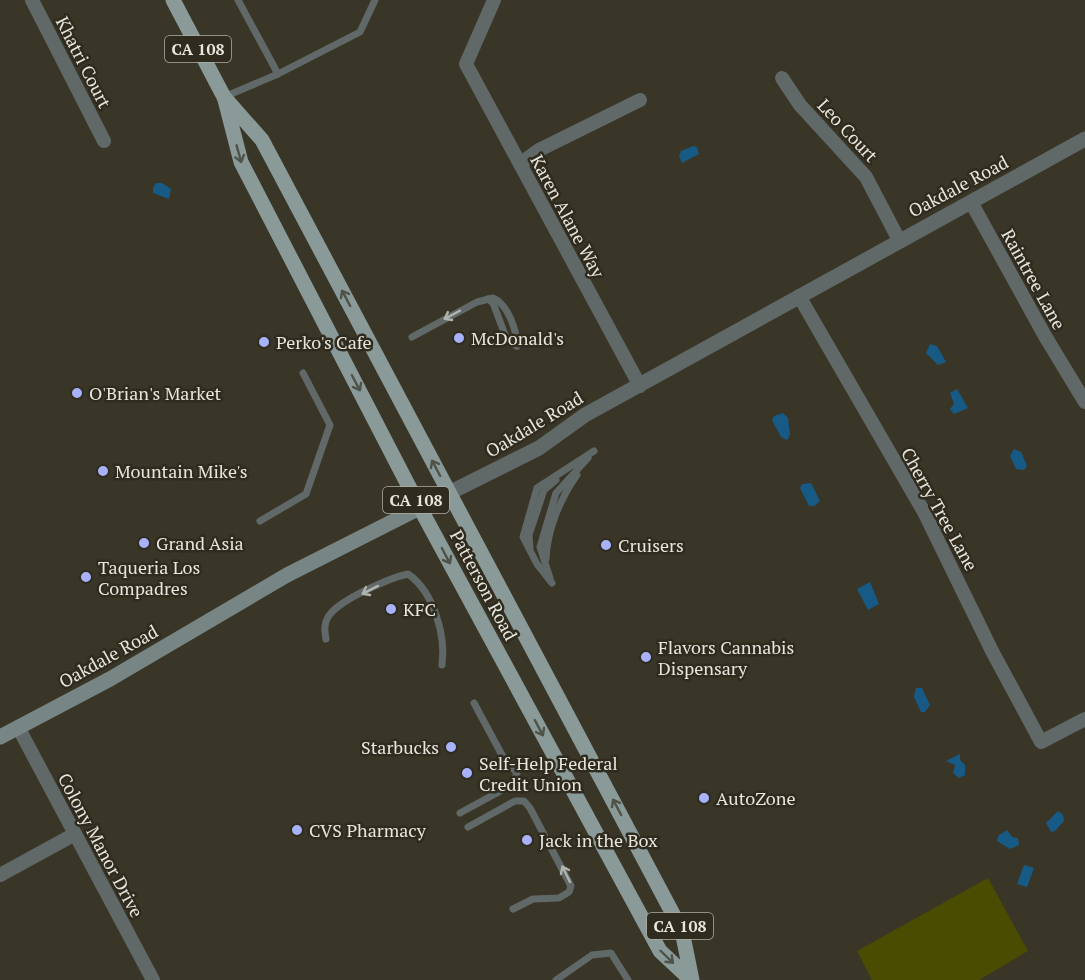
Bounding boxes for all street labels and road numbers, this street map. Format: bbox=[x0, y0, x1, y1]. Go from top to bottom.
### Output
street label: Khatri Court bbox=[51, 12, 117, 112]
road number: CA 108 bbox=[165, 36, 231, 62]
street label: Leo Court bbox=[813, 93, 884, 167]
street label: Karen Alane Way bbox=[525, 150, 611, 283]
street label: Oakdale Road bbox=[904, 150, 1012, 222]
street label: Raintree Lane bbox=[996, 224, 1072, 334]
street label: Oakdale Road bbox=[481, 385, 587, 463]
street label: Cherry Tree Lane bbox=[896, 443, 984, 575]
road number: CA 108 bbox=[383, 487, 449, 513]
street label: Patterson Road bbox=[445, 525, 523, 645]
street label: Oakdale Road bbox=[54, 619, 162, 693]
street label: Colony Manor Drive bbox=[53, 769, 149, 921]
road number: CA 108 bbox=[647, 913, 713, 939]

